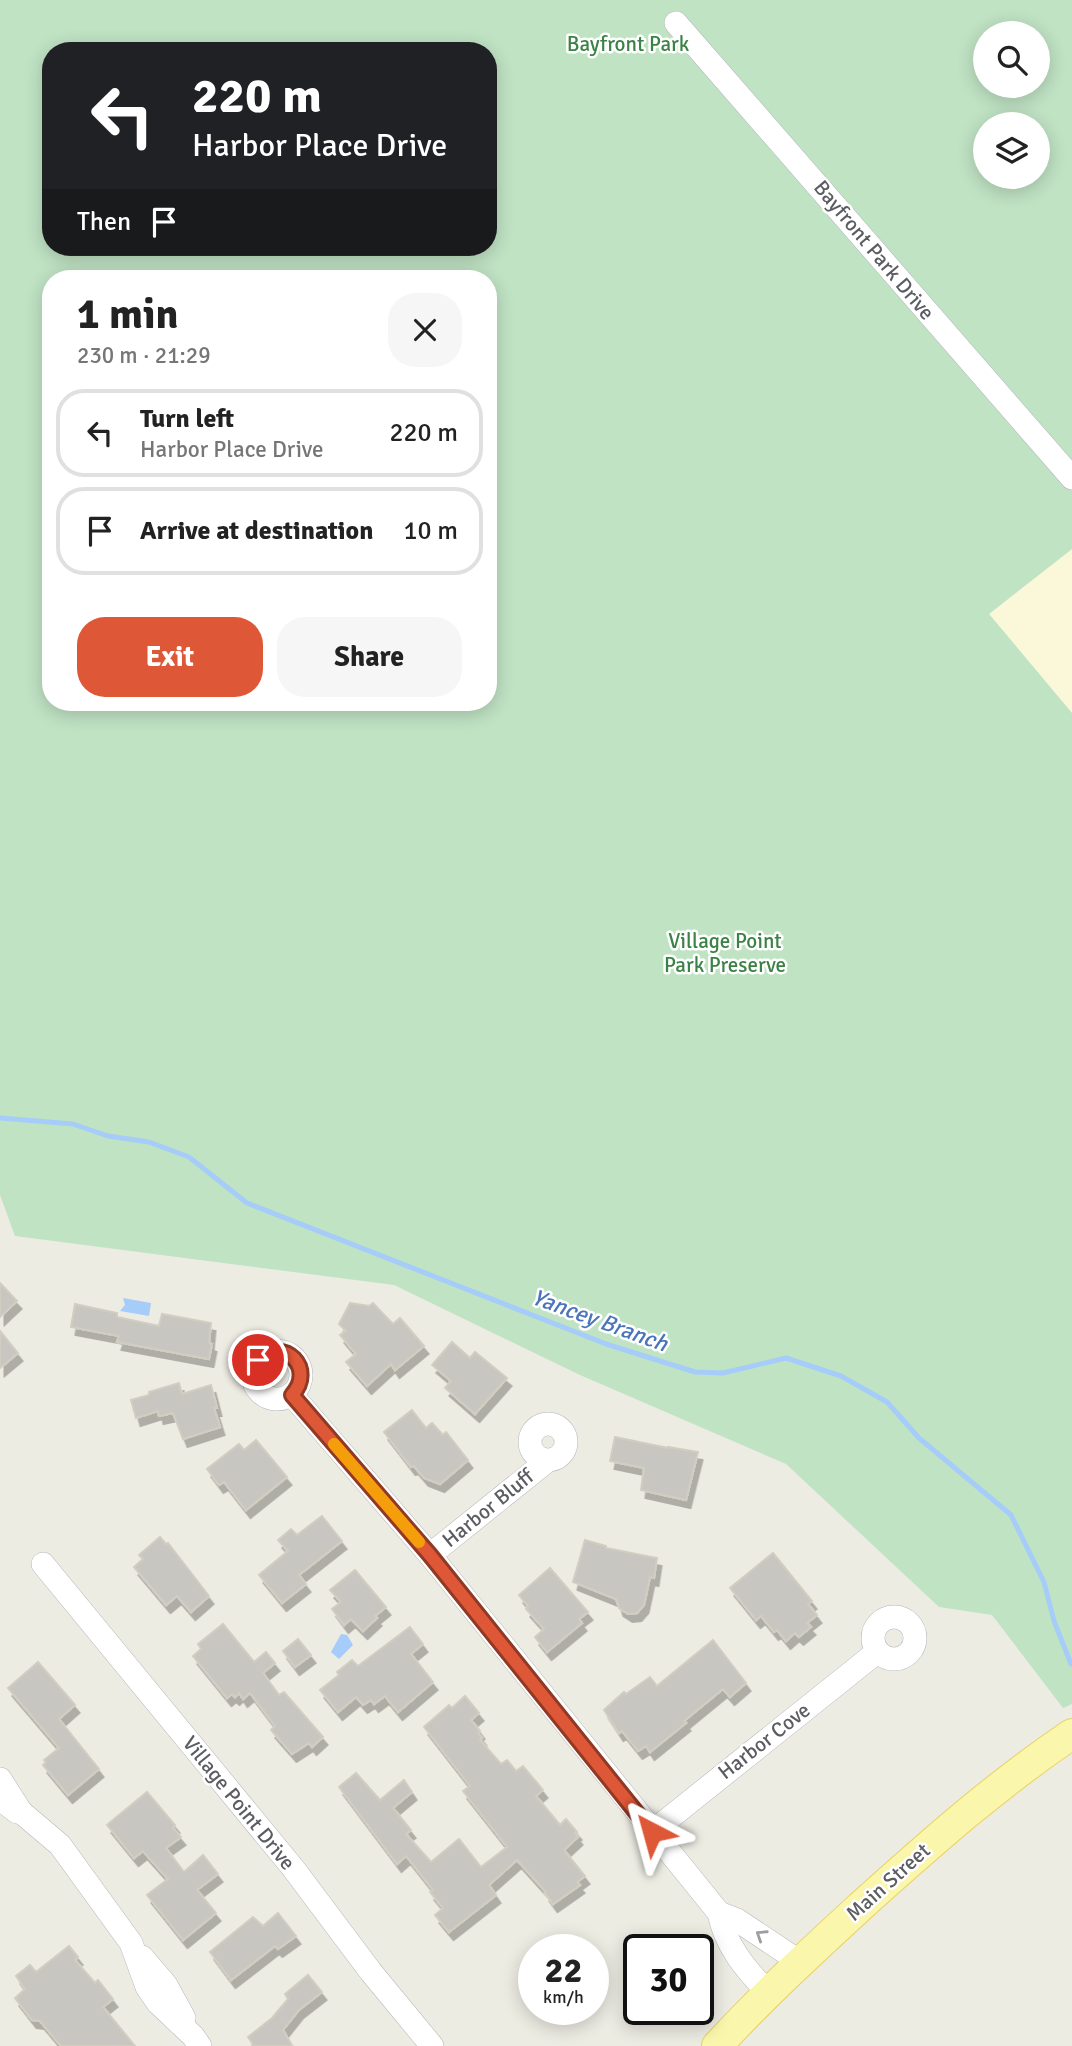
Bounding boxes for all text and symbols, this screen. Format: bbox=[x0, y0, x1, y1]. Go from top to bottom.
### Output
map controls bbox=[973, 21, 1050, 189]
button: search bbox=[973, 21, 1050, 98]
park label: Bayfront Park bbox=[567, 31, 690, 57]
text: 220 m bbox=[192, 66, 322, 126]
icon: left bbox=[77, 70, 168, 161]
button: layers bbox=[973, 112, 1050, 189]
text: Harbor Place Drive bbox=[192, 126, 447, 165]
street label: Bayfront Park Drive bbox=[808, 175, 940, 325]
icon: arrive bbox=[145, 203, 183, 241]
text: Then bbox=[77, 206, 131, 238]
text: 1 min bbox=[77, 289, 178, 340]
button: close bbox=[388, 293, 462, 367]
text: 230 m · 21:29 bbox=[77, 341, 211, 370]
text: Turn left bbox=[140, 403, 234, 435]
icon: left bbox=[81, 414, 119, 452]
text: 220 m bbox=[389, 417, 458, 449]
text: Harbor Place Drive bbox=[140, 435, 323, 464]
icon: arrive bbox=[81, 512, 119, 550]
text: Arrive at destination bbox=[140, 515, 373, 547]
text: 10 m bbox=[403, 515, 458, 547]
button: Exit bbox=[77, 617, 263, 697]
button: Share bbox=[277, 617, 462, 697]
park label: Village Point Park Preserve bbox=[664, 928, 786, 978]
water label: Yancey Branch bbox=[528, 1283, 673, 1359]
pin bbox=[228, 1330, 288, 1390]
icon: arrive bbox=[239, 1341, 277, 1379]
street label: Harbor Bluff bbox=[437, 1462, 540, 1553]
street label: Harbor Cove bbox=[713, 1697, 815, 1785]
street label: Village Point Drive bbox=[177, 1731, 301, 1875]
position arrow bbox=[615, 1795, 689, 1869]
street label: Main Street bbox=[841, 1837, 935, 1927]
one-way arrow bbox=[755, 1931, 768, 1944]
speed limit sign: 30 bbox=[623, 1934, 714, 2025]
text: 22 bbox=[545, 1949, 582, 1992]
text: km/h bbox=[543, 1986, 584, 2008]

